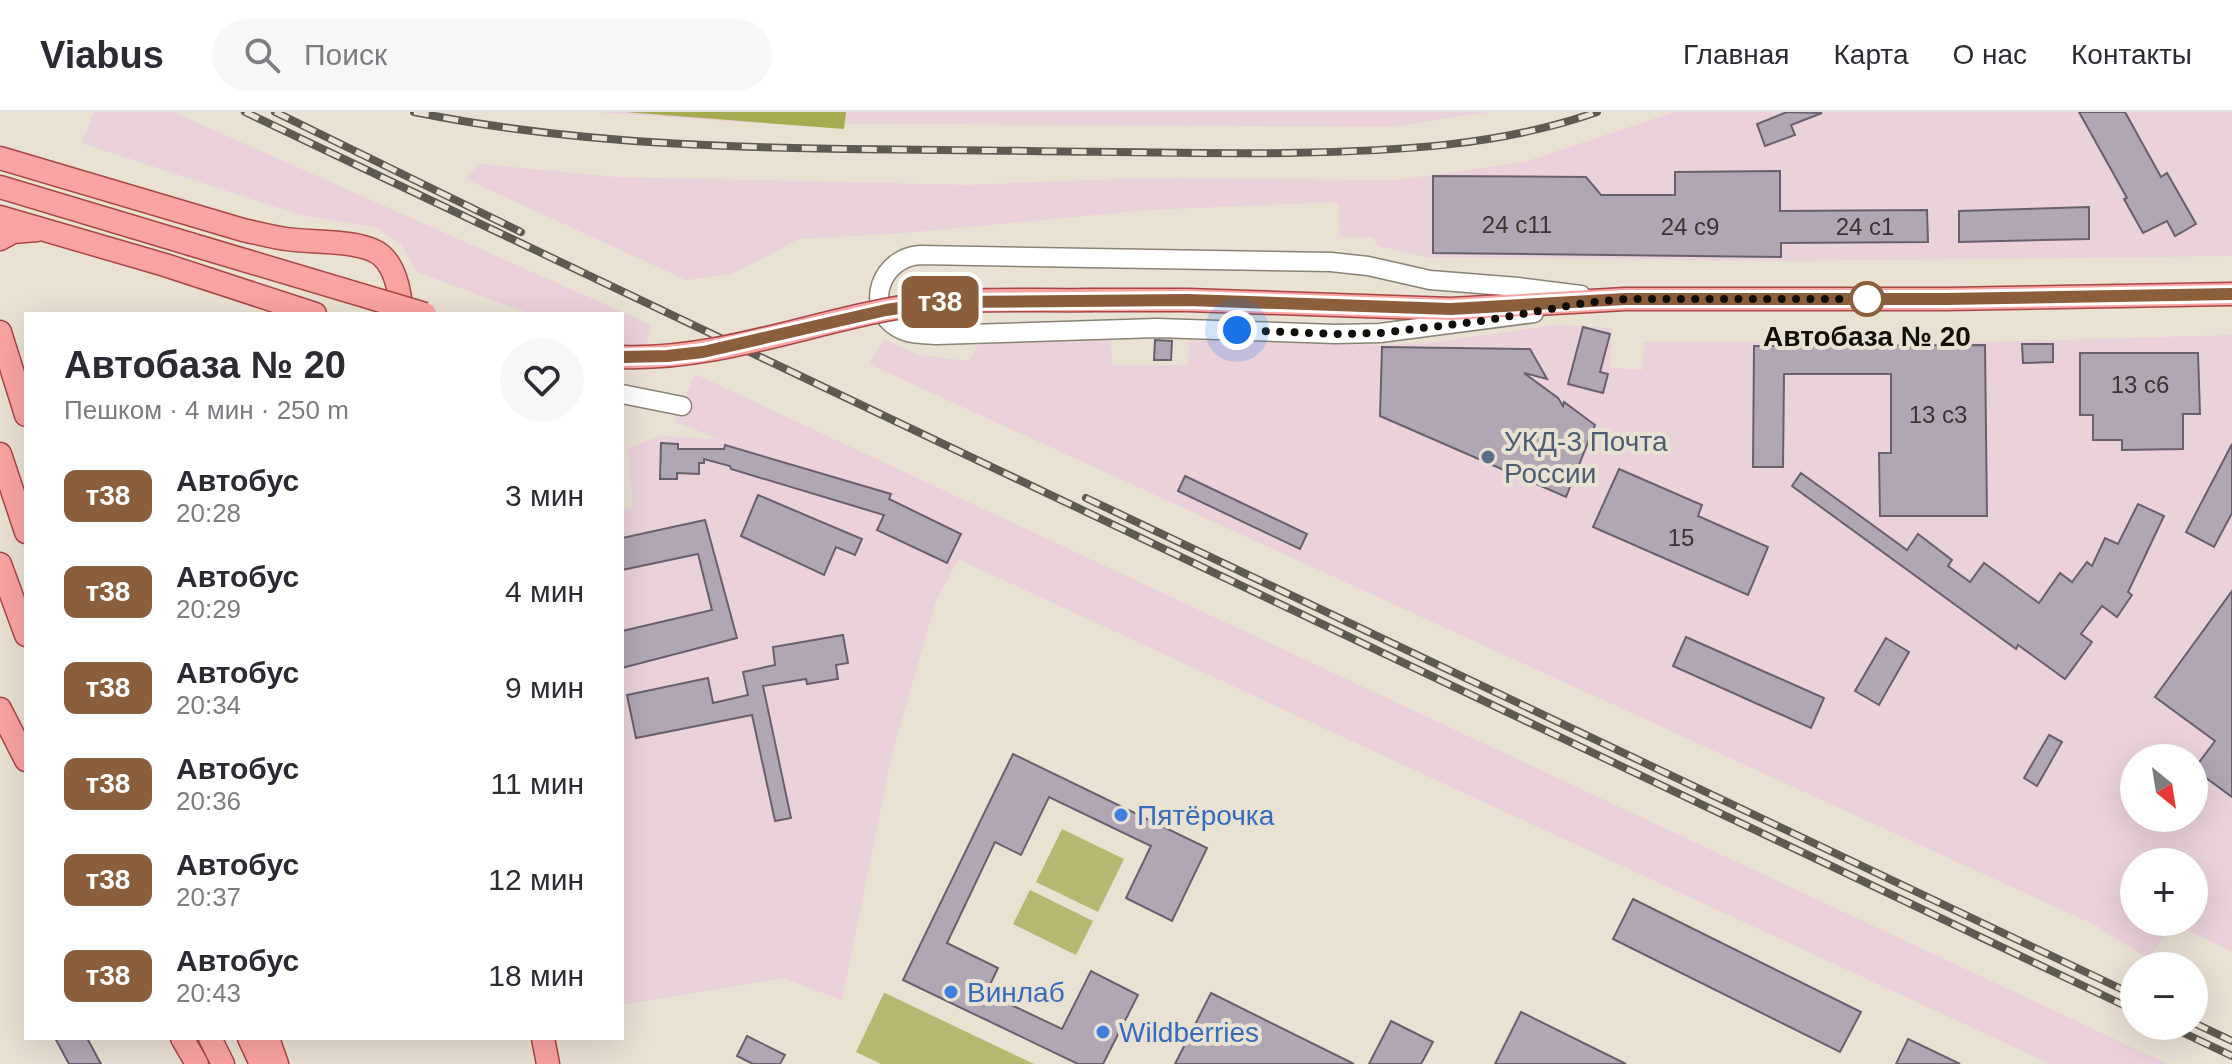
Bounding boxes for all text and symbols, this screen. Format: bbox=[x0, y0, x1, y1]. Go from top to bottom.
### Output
search box bbox=[212, 19, 772, 91]
icon: search bbox=[240, 33, 284, 77]
text: Viabus bbox=[40, 34, 164, 76]
text: Поиск bbox=[304, 38, 387, 71]
text: Главная bbox=[1683, 39, 1790, 70]
text: Карта bbox=[1834, 39, 1908, 70]
text: О нас bbox=[1952, 39, 2027, 70]
text: Контакты bbox=[2071, 39, 2192, 70]
house number: 24 с11 bbox=[1482, 211, 1552, 238]
house number: 24 с9 bbox=[1661, 213, 1719, 240]
house number: 24 с1 bbox=[1836, 213, 1894, 240]
line badge: т38 bbox=[894, 276, 986, 328]
marker: Автобаза № 20 bbox=[1850, 282, 1884, 316]
text: т38 bbox=[918, 286, 962, 317]
your location bbox=[1217, 310, 1257, 350]
place label: Автобаза № 20 bbox=[1763, 321, 1971, 352]
button: heart bbox=[500, 338, 584, 422]
text: Автобаза № 20 bbox=[64, 344, 346, 386]
house number: 13 с6 bbox=[2111, 371, 2169, 398]
text: Пешком · 4 мин · 250 m bbox=[64, 395, 349, 425]
house number: 13 с3 bbox=[1909, 401, 1967, 428]
place label: УКД-3 Почта России bbox=[1504, 426, 1668, 489]
marker: УКД-3 Почта России bbox=[1479, 448, 1497, 466]
text: Автобус bbox=[176, 464, 299, 497]
text: 3 мин bbox=[505, 479, 584, 512]
text: т38 bbox=[86, 480, 130, 511]
text: 20:28 bbox=[176, 498, 241, 528]
house number: 15 bbox=[1668, 524, 1694, 551]
text: Автобус bbox=[176, 560, 299, 593]
text: 4 мин bbox=[505, 575, 584, 608]
text: т38 bbox=[86, 576, 130, 607]
text: 20:29 bbox=[176, 594, 241, 624]
text: Автобус bbox=[176, 656, 299, 689]
text: 9 мин bbox=[505, 671, 584, 704]
text: т38 bbox=[86, 672, 130, 703]
text: 20:34 bbox=[176, 690, 241, 720]
north arrow bbox=[2120, 744, 2208, 832]
map controls bbox=[2120, 744, 2208, 1040]
text: Автобус bbox=[176, 752, 299, 785]
text: 11 мин bbox=[491, 767, 584, 800]
text: т38 bbox=[86, 768, 130, 799]
text: 20:36 bbox=[176, 786, 241, 816]
place label: Пятёрочка bbox=[1137, 800, 1275, 831]
marker: Пятёрочка bbox=[1112, 806, 1130, 824]
text: Автобус bbox=[176, 848, 299, 881]
button: + bbox=[2120, 848, 2208, 936]
text: 12 мин bbox=[488, 863, 584, 896]
text: т38 bbox=[86, 864, 130, 895]
text: 20:37 bbox=[176, 882, 241, 912]
text: Автобус bbox=[176, 944, 299, 977]
button: − bbox=[2120, 952, 2208, 1040]
text: 18 мин bbox=[488, 959, 584, 992]
text: т38 bbox=[86, 960, 130, 991]
place label: Винлаб bbox=[967, 977, 1065, 1008]
text: 20:43 bbox=[176, 978, 241, 1008]
marker: Винлаб bbox=[942, 983, 960, 1001]
place label: Wildberries bbox=[1119, 1017, 1259, 1048]
marker: Wildberries bbox=[1094, 1023, 1112, 1041]

